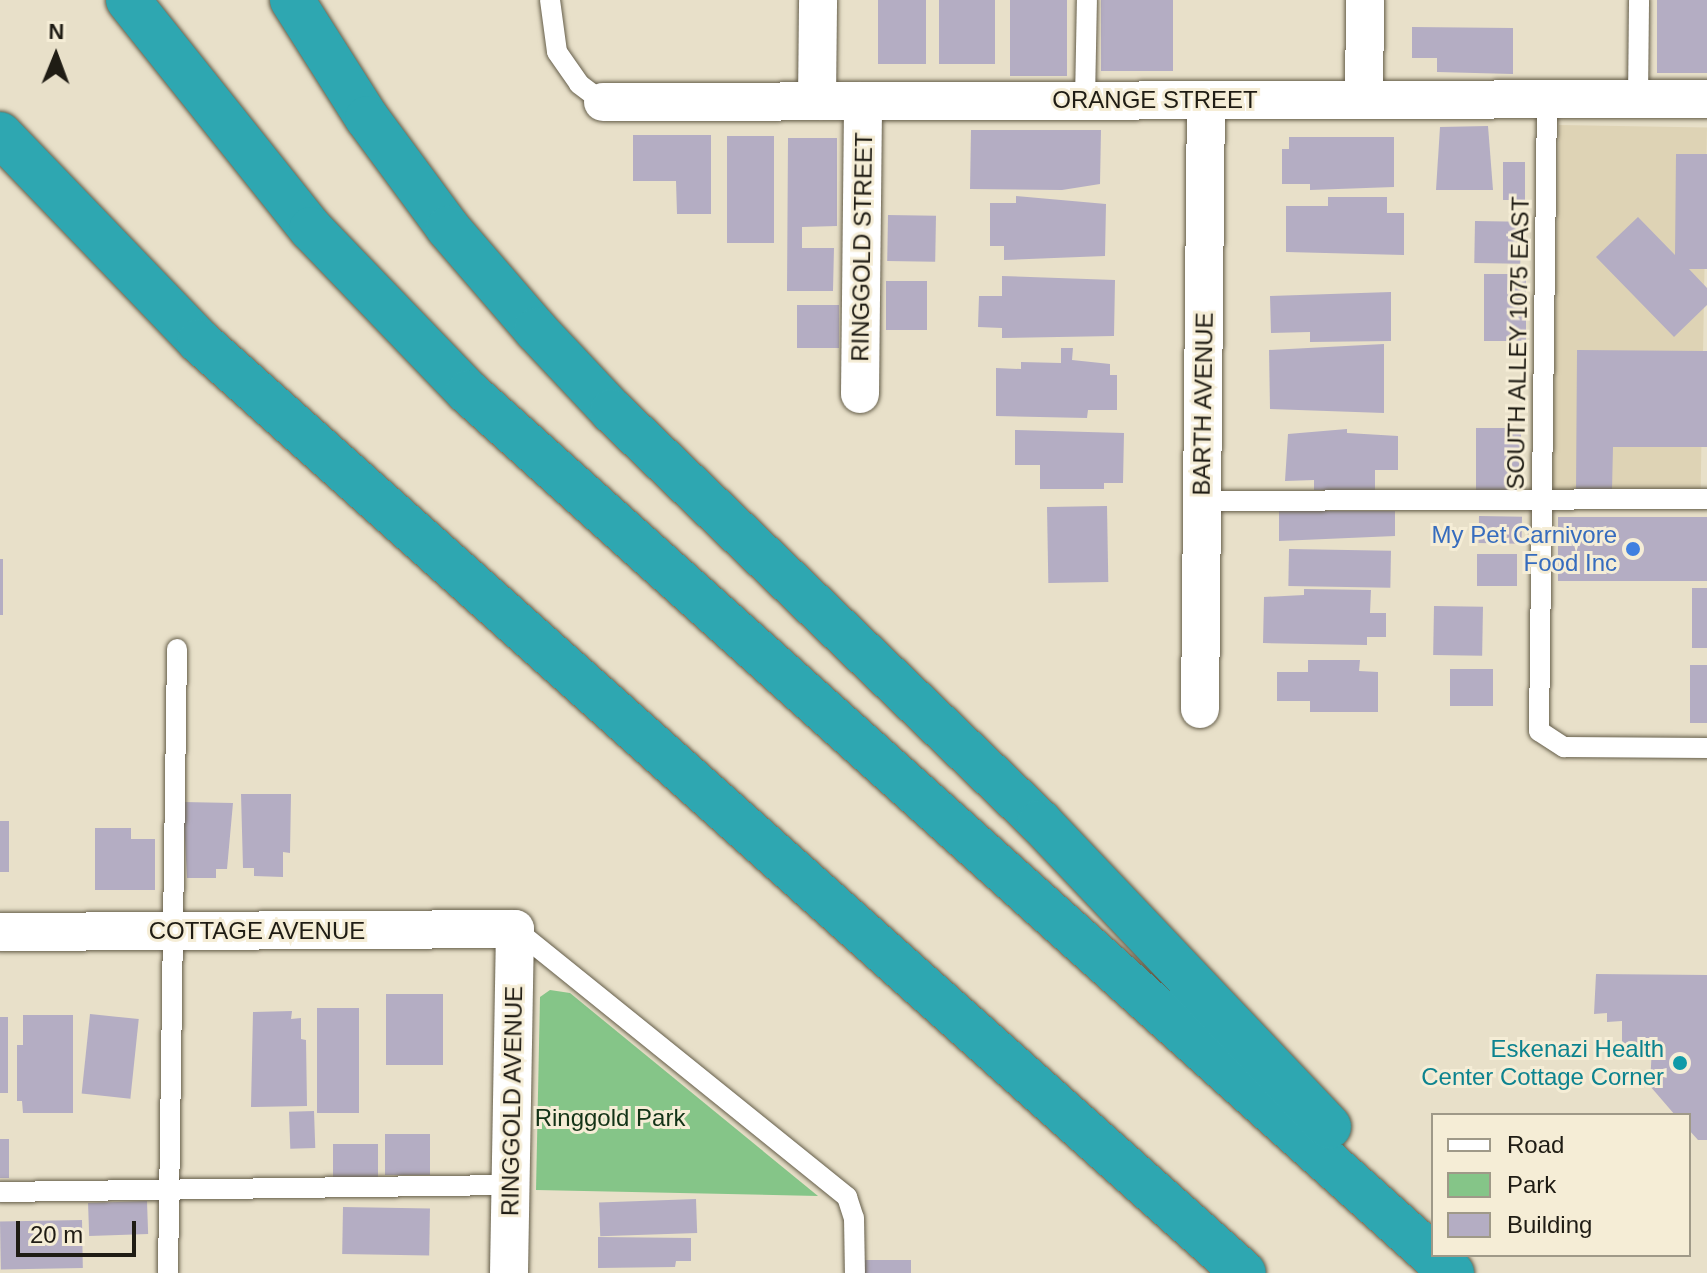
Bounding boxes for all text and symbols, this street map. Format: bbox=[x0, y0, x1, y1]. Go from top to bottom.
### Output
north arrow bbox=[16, 16, 96, 96]
text: N bbox=[48, 19, 65, 44]
street label: ORANGE STREET bbox=[1052, 86, 1258, 114]
street label: RINGGOLD STREET bbox=[846, 132, 878, 362]
street label: SOUTH ALLEY 1075 EAST bbox=[1501, 195, 1535, 491]
street label: BARTH AVENUE bbox=[1187, 312, 1219, 496]
place label: My Pet Carnivore Food Inc bbox=[1432, 521, 1617, 577]
marker: My Pet Carnivore Food Inc bbox=[1624, 540, 1642, 558]
street label: COTTAGE AVENUE bbox=[148, 917, 366, 945]
street label: RINGGOLD AVENUE bbox=[496, 985, 528, 1217]
place label: Eskenazi Health Center Cottage Corner bbox=[1421, 1035, 1664, 1091]
marker: Eskenazi Health Center Cottage Corner bbox=[1671, 1054, 1689, 1072]
park label: Ringgold Park bbox=[535, 1104, 685, 1132]
legend bbox=[1431, 1113, 1691, 1257]
text: Road bbox=[1507, 1131, 1564, 1158]
text: Park bbox=[1507, 1171, 1556, 1198]
scale bar bbox=[20, 1205, 140, 1255]
text: Building bbox=[1507, 1211, 1592, 1238]
text: 20 m bbox=[30, 1221, 83, 1248]

